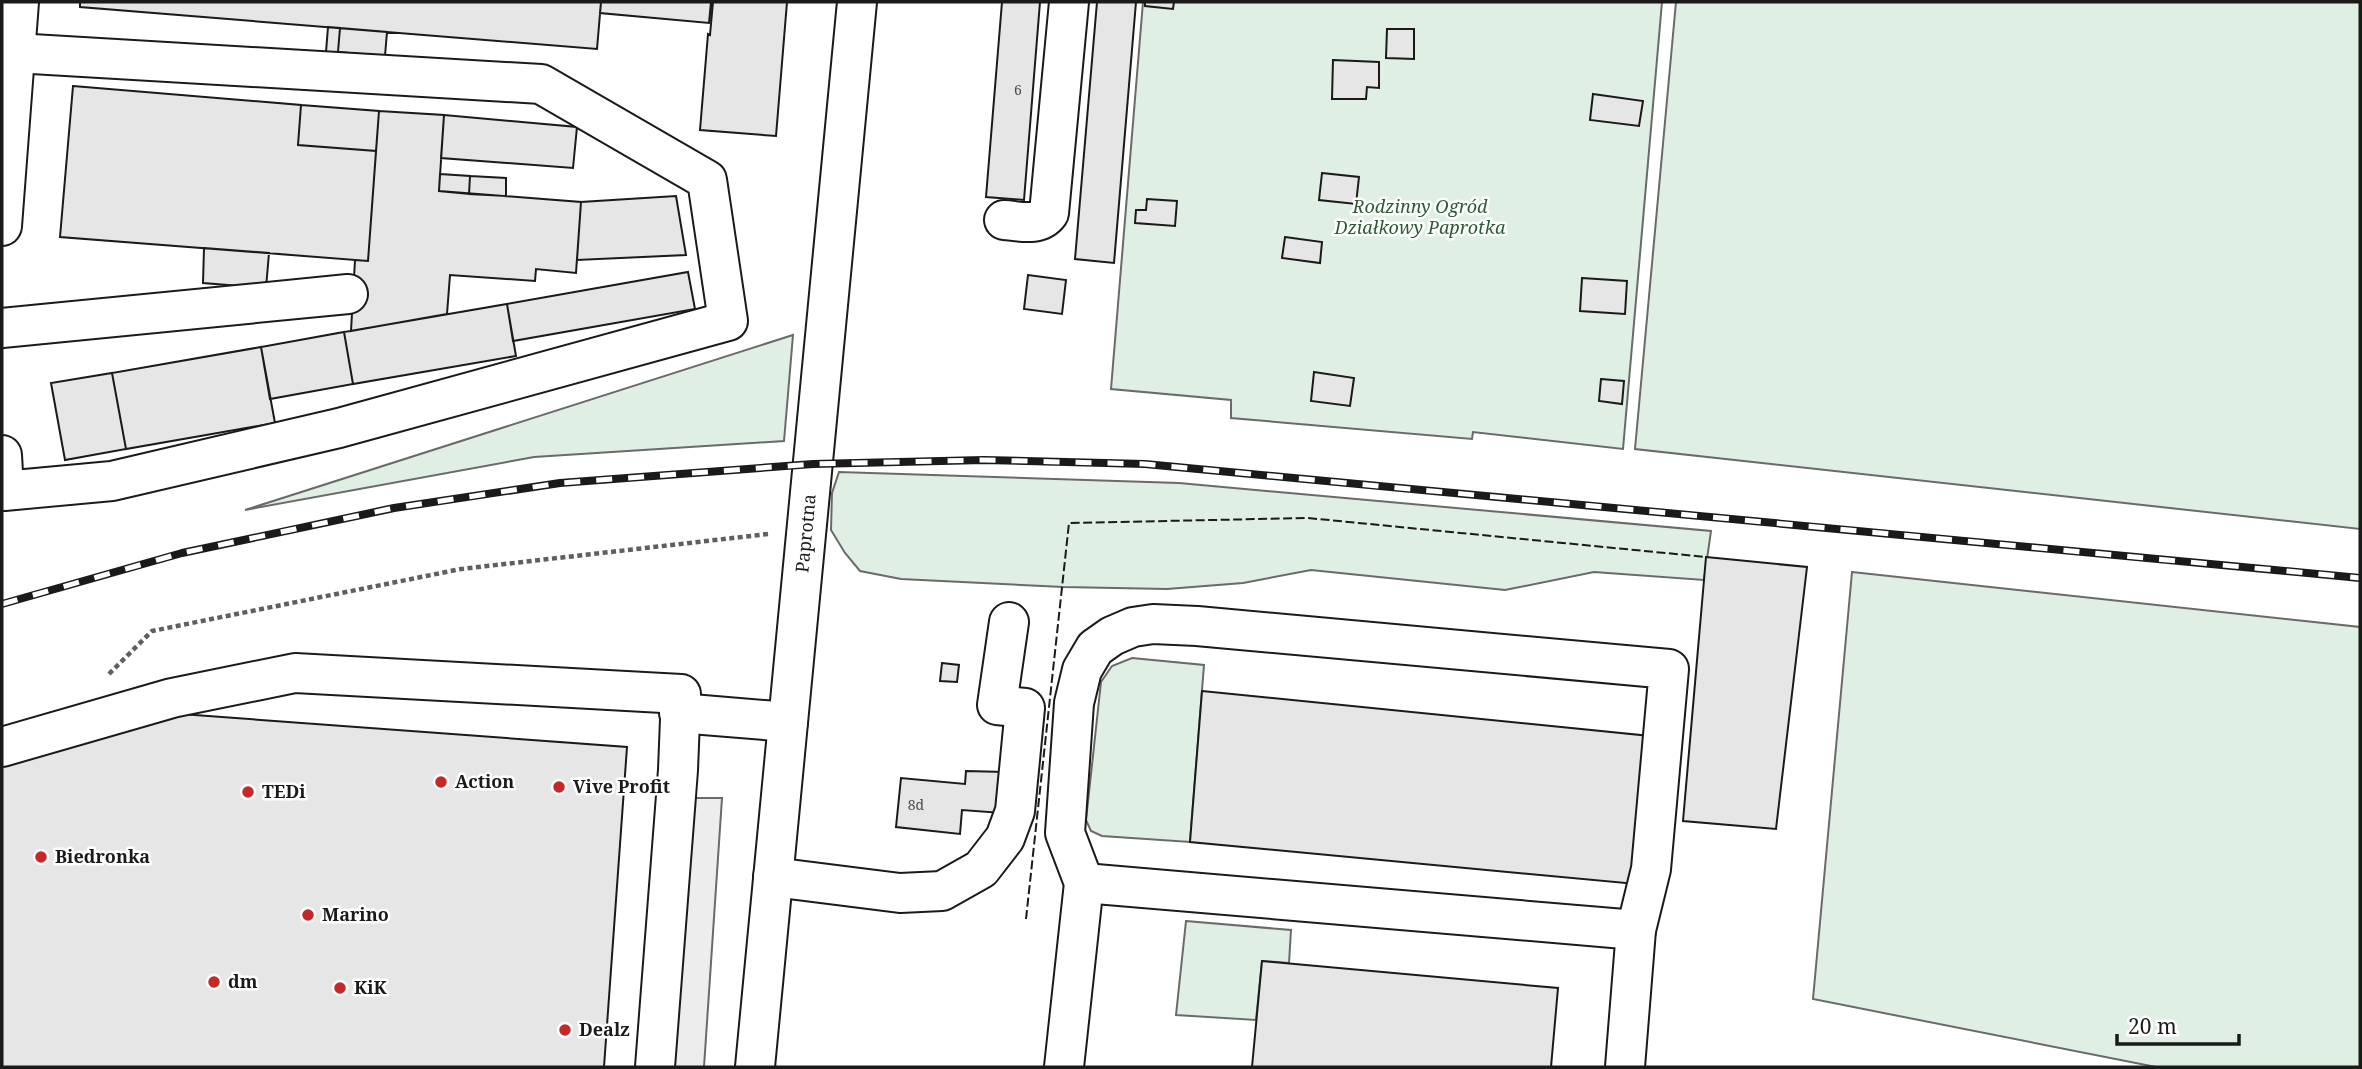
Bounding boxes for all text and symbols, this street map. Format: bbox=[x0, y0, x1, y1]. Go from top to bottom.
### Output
house number: 6 bbox=[1014, 80, 1022, 99]
park label: Rodzinny Ogród Działkowy Paprotka bbox=[1334, 194, 1506, 239]
street label: Paprotna bbox=[789, 493, 821, 574]
place label: Action bbox=[455, 769, 514, 793]
marker: Action bbox=[433, 774, 449, 790]
place label: Vive Profit bbox=[573, 774, 670, 798]
place label: TEDi bbox=[262, 779, 306, 803]
marker: Vive Profit bbox=[551, 779, 567, 795]
marker: TEDi bbox=[240, 784, 256, 800]
house number: 8d bbox=[908, 795, 925, 814]
place label: Biedronka bbox=[55, 844, 150, 868]
marker: Biedronka bbox=[33, 849, 49, 865]
place label: Marino bbox=[322, 902, 389, 926]
marker: Marino bbox=[300, 907, 316, 923]
place label: dm bbox=[228, 969, 258, 993]
marker: dm bbox=[206, 974, 222, 990]
place label: KiK bbox=[354, 975, 388, 999]
marker: KiK bbox=[332, 980, 348, 996]
scale bar bbox=[2117, 1002, 2240, 1046]
text: 20 m bbox=[2128, 1012, 2177, 1040]
place label: Dealz bbox=[579, 1017, 630, 1041]
marker: Dealz bbox=[557, 1022, 573, 1038]

